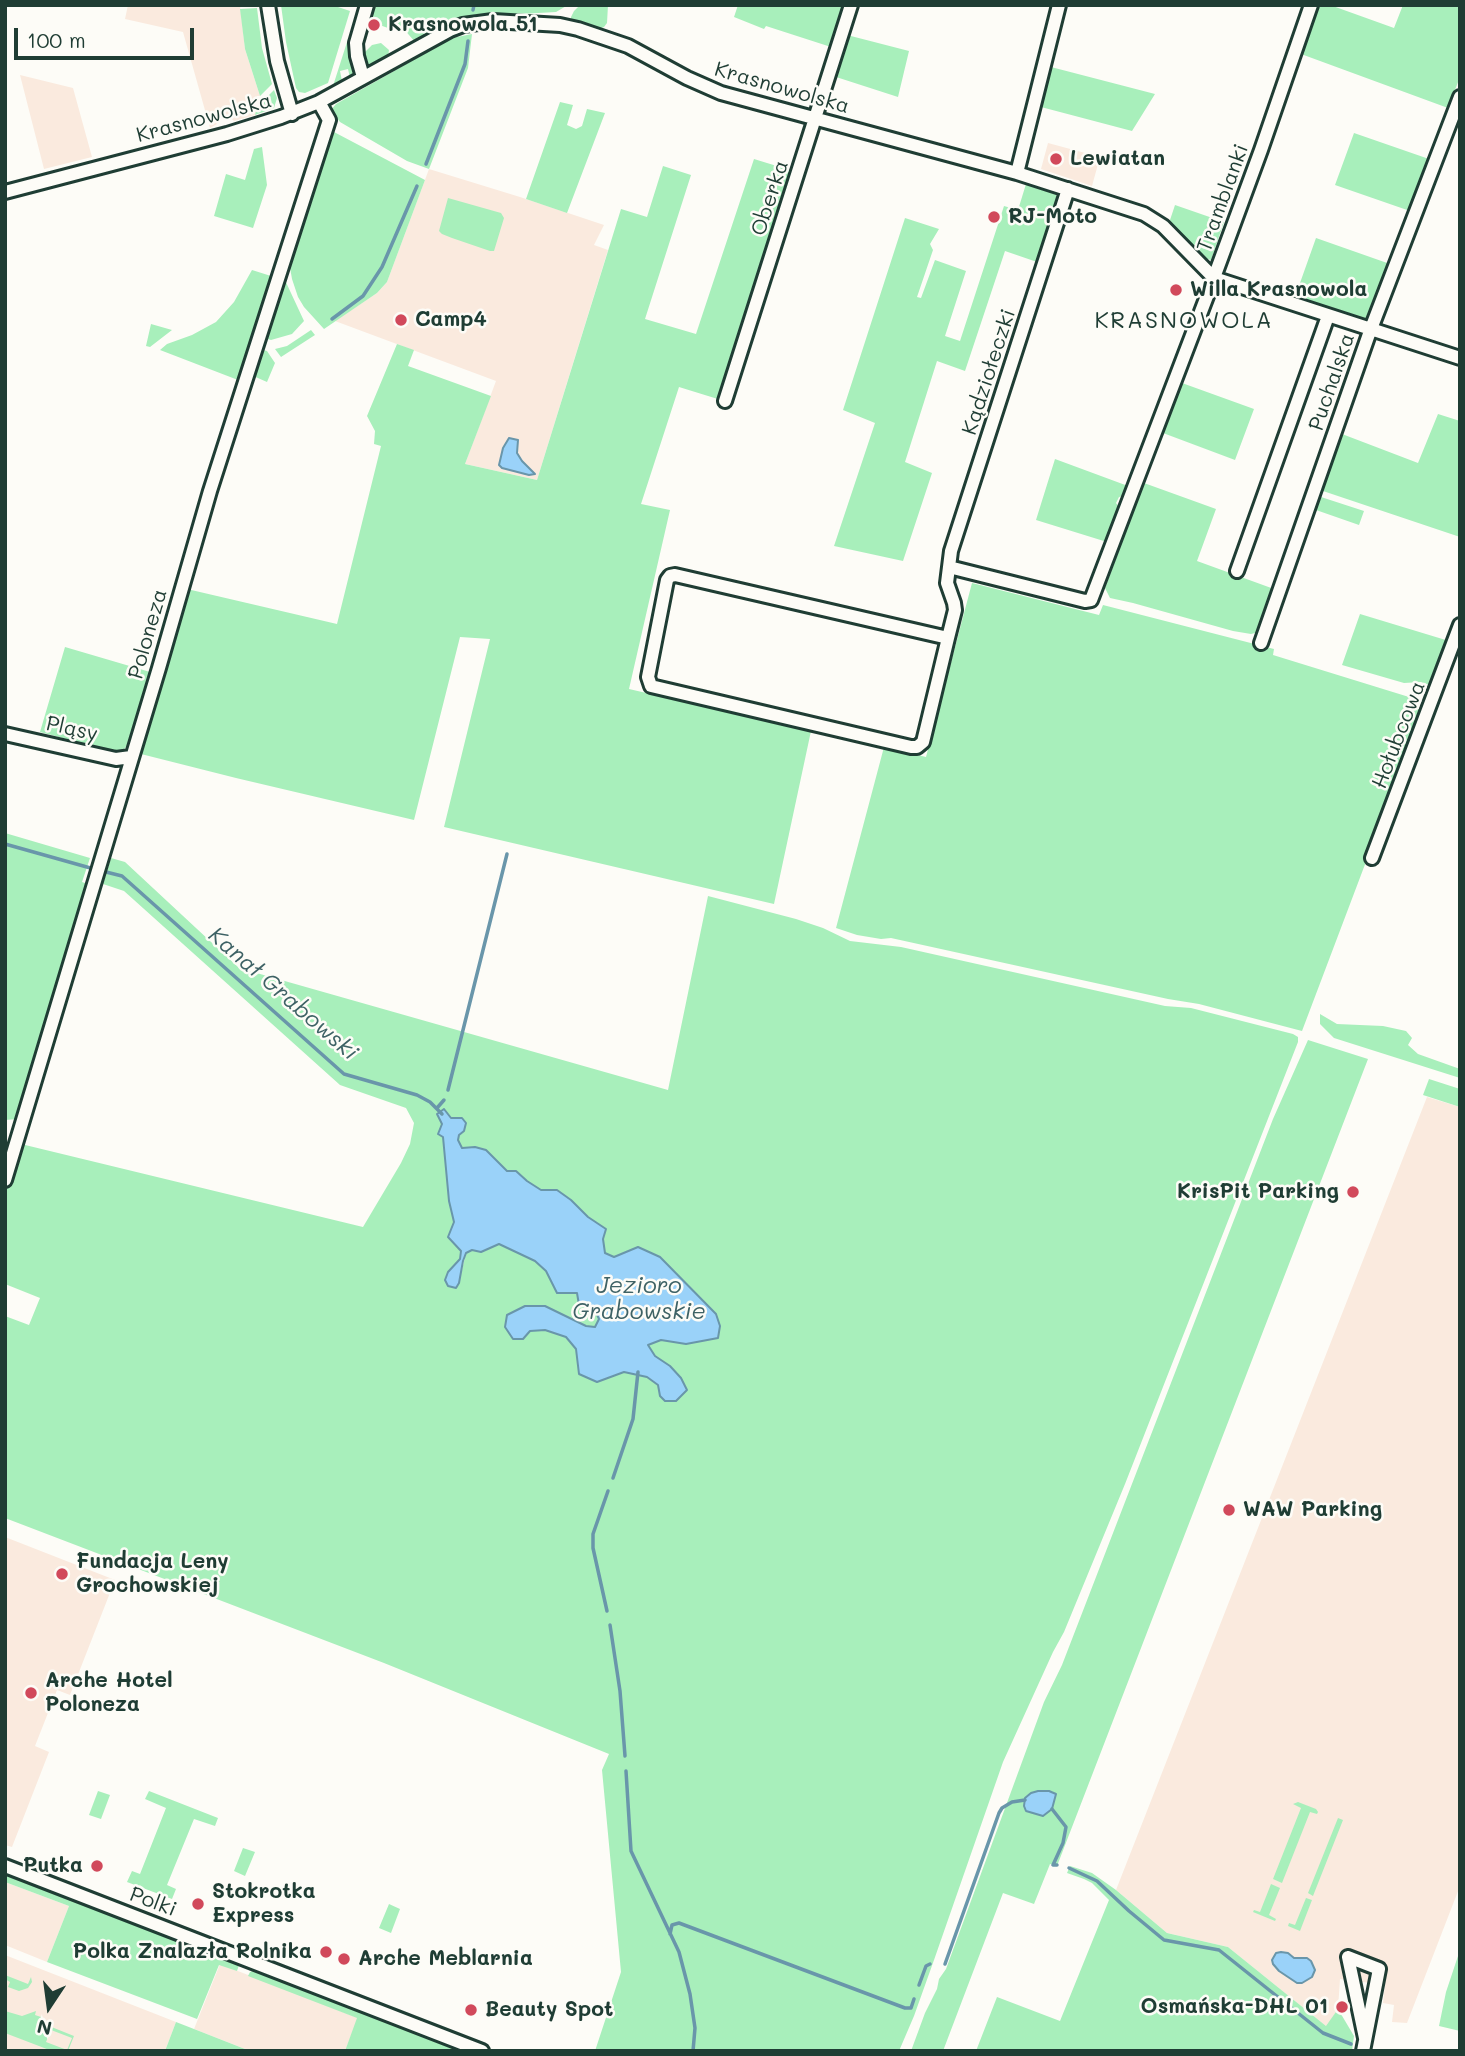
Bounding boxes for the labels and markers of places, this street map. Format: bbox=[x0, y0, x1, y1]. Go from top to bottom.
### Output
place label: Krasnowola 51 bbox=[388, 12, 538, 38]
marker: Krasnowola 51 bbox=[366, 17, 382, 33]
place label: Lewiatan bbox=[1070, 146, 1165, 172]
marker: Lewiatan bbox=[1048, 151, 1064, 167]
place label: RJ-Moto bbox=[1008, 204, 1097, 230]
marker: RJ-Moto bbox=[986, 209, 1002, 225]
place label: Willa Krasnowola bbox=[1190, 277, 1367, 303]
marker: Willa Krasnowola bbox=[1168, 282, 1184, 298]
place label: Camp4 bbox=[415, 307, 487, 333]
marker: Camp4 bbox=[393, 312, 409, 328]
place label: KrisPit Parking bbox=[1177, 1179, 1339, 1205]
marker: KrisPit Parking bbox=[1345, 1184, 1361, 1200]
place label: WAW Parking bbox=[1243, 1497, 1382, 1523]
marker: WAW Parking bbox=[1221, 1502, 1237, 1518]
place label: Fundacja Leny Grochowskiej bbox=[76, 1549, 229, 1599]
marker: Fundacja Leny Grochowskiej bbox=[54, 1566, 70, 1582]
place label: Arche Hotel Poloneza bbox=[45, 1668, 173, 1718]
marker: Arche Hotel Poloneza bbox=[23, 1685, 39, 1701]
place label: Putka bbox=[23, 1853, 83, 1879]
marker: Putka bbox=[89, 1858, 105, 1874]
place label: Stokrotka Express bbox=[212, 1879, 316, 1929]
marker: Stokrotka Express bbox=[190, 1896, 206, 1912]
place label: Polka Znalazła Rolnika bbox=[73, 1939, 312, 1965]
marker: Polka Znalazła Rolnika bbox=[318, 1944, 334, 1960]
place label: Arche Meblarnia bbox=[358, 1946, 533, 1972]
marker: Arche Meblarnia bbox=[336, 1951, 352, 1967]
place label: Osmańska-DHL 01 bbox=[1141, 1994, 1328, 2020]
place label: Beauty Spot bbox=[485, 1997, 613, 2023]
marker: Osmańska-DHL 01 bbox=[1334, 1999, 1350, 2015]
marker: Beauty Spot bbox=[463, 2002, 479, 2018]

